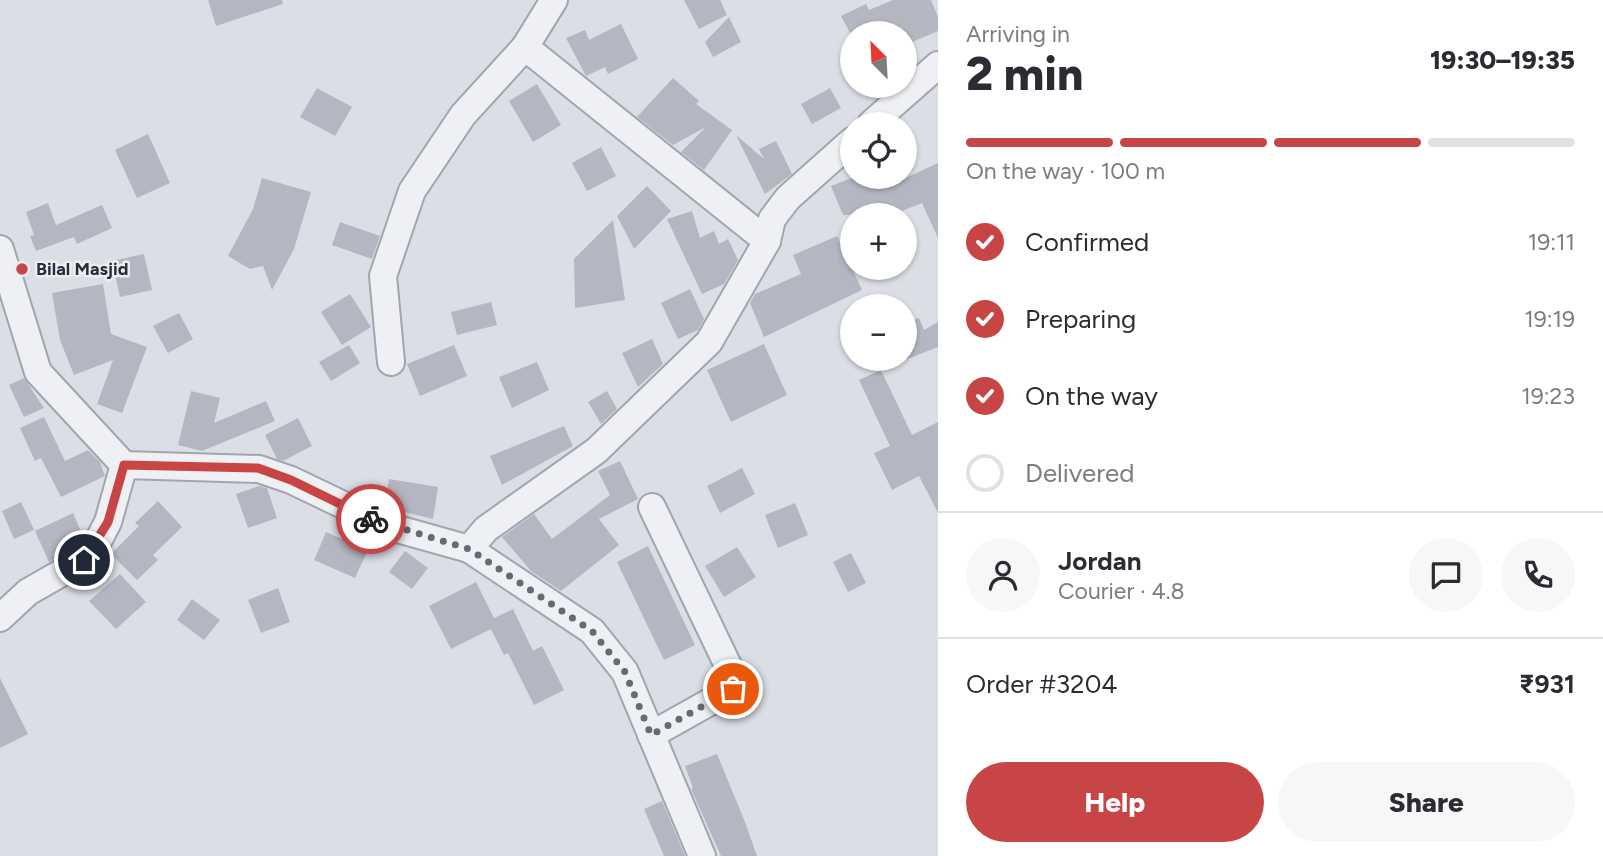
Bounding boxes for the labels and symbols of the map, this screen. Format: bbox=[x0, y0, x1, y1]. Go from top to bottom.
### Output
north arrow bbox=[840, 21, 917, 98]
place label: Bilal Masjid bbox=[36, 258, 129, 280]
marker: Bilal Masjid bbox=[14, 261, 30, 277]
courier bbox=[336, 484, 406, 554]
pin bbox=[54, 530, 114, 590]
pin bbox=[703, 659, 763, 719]

